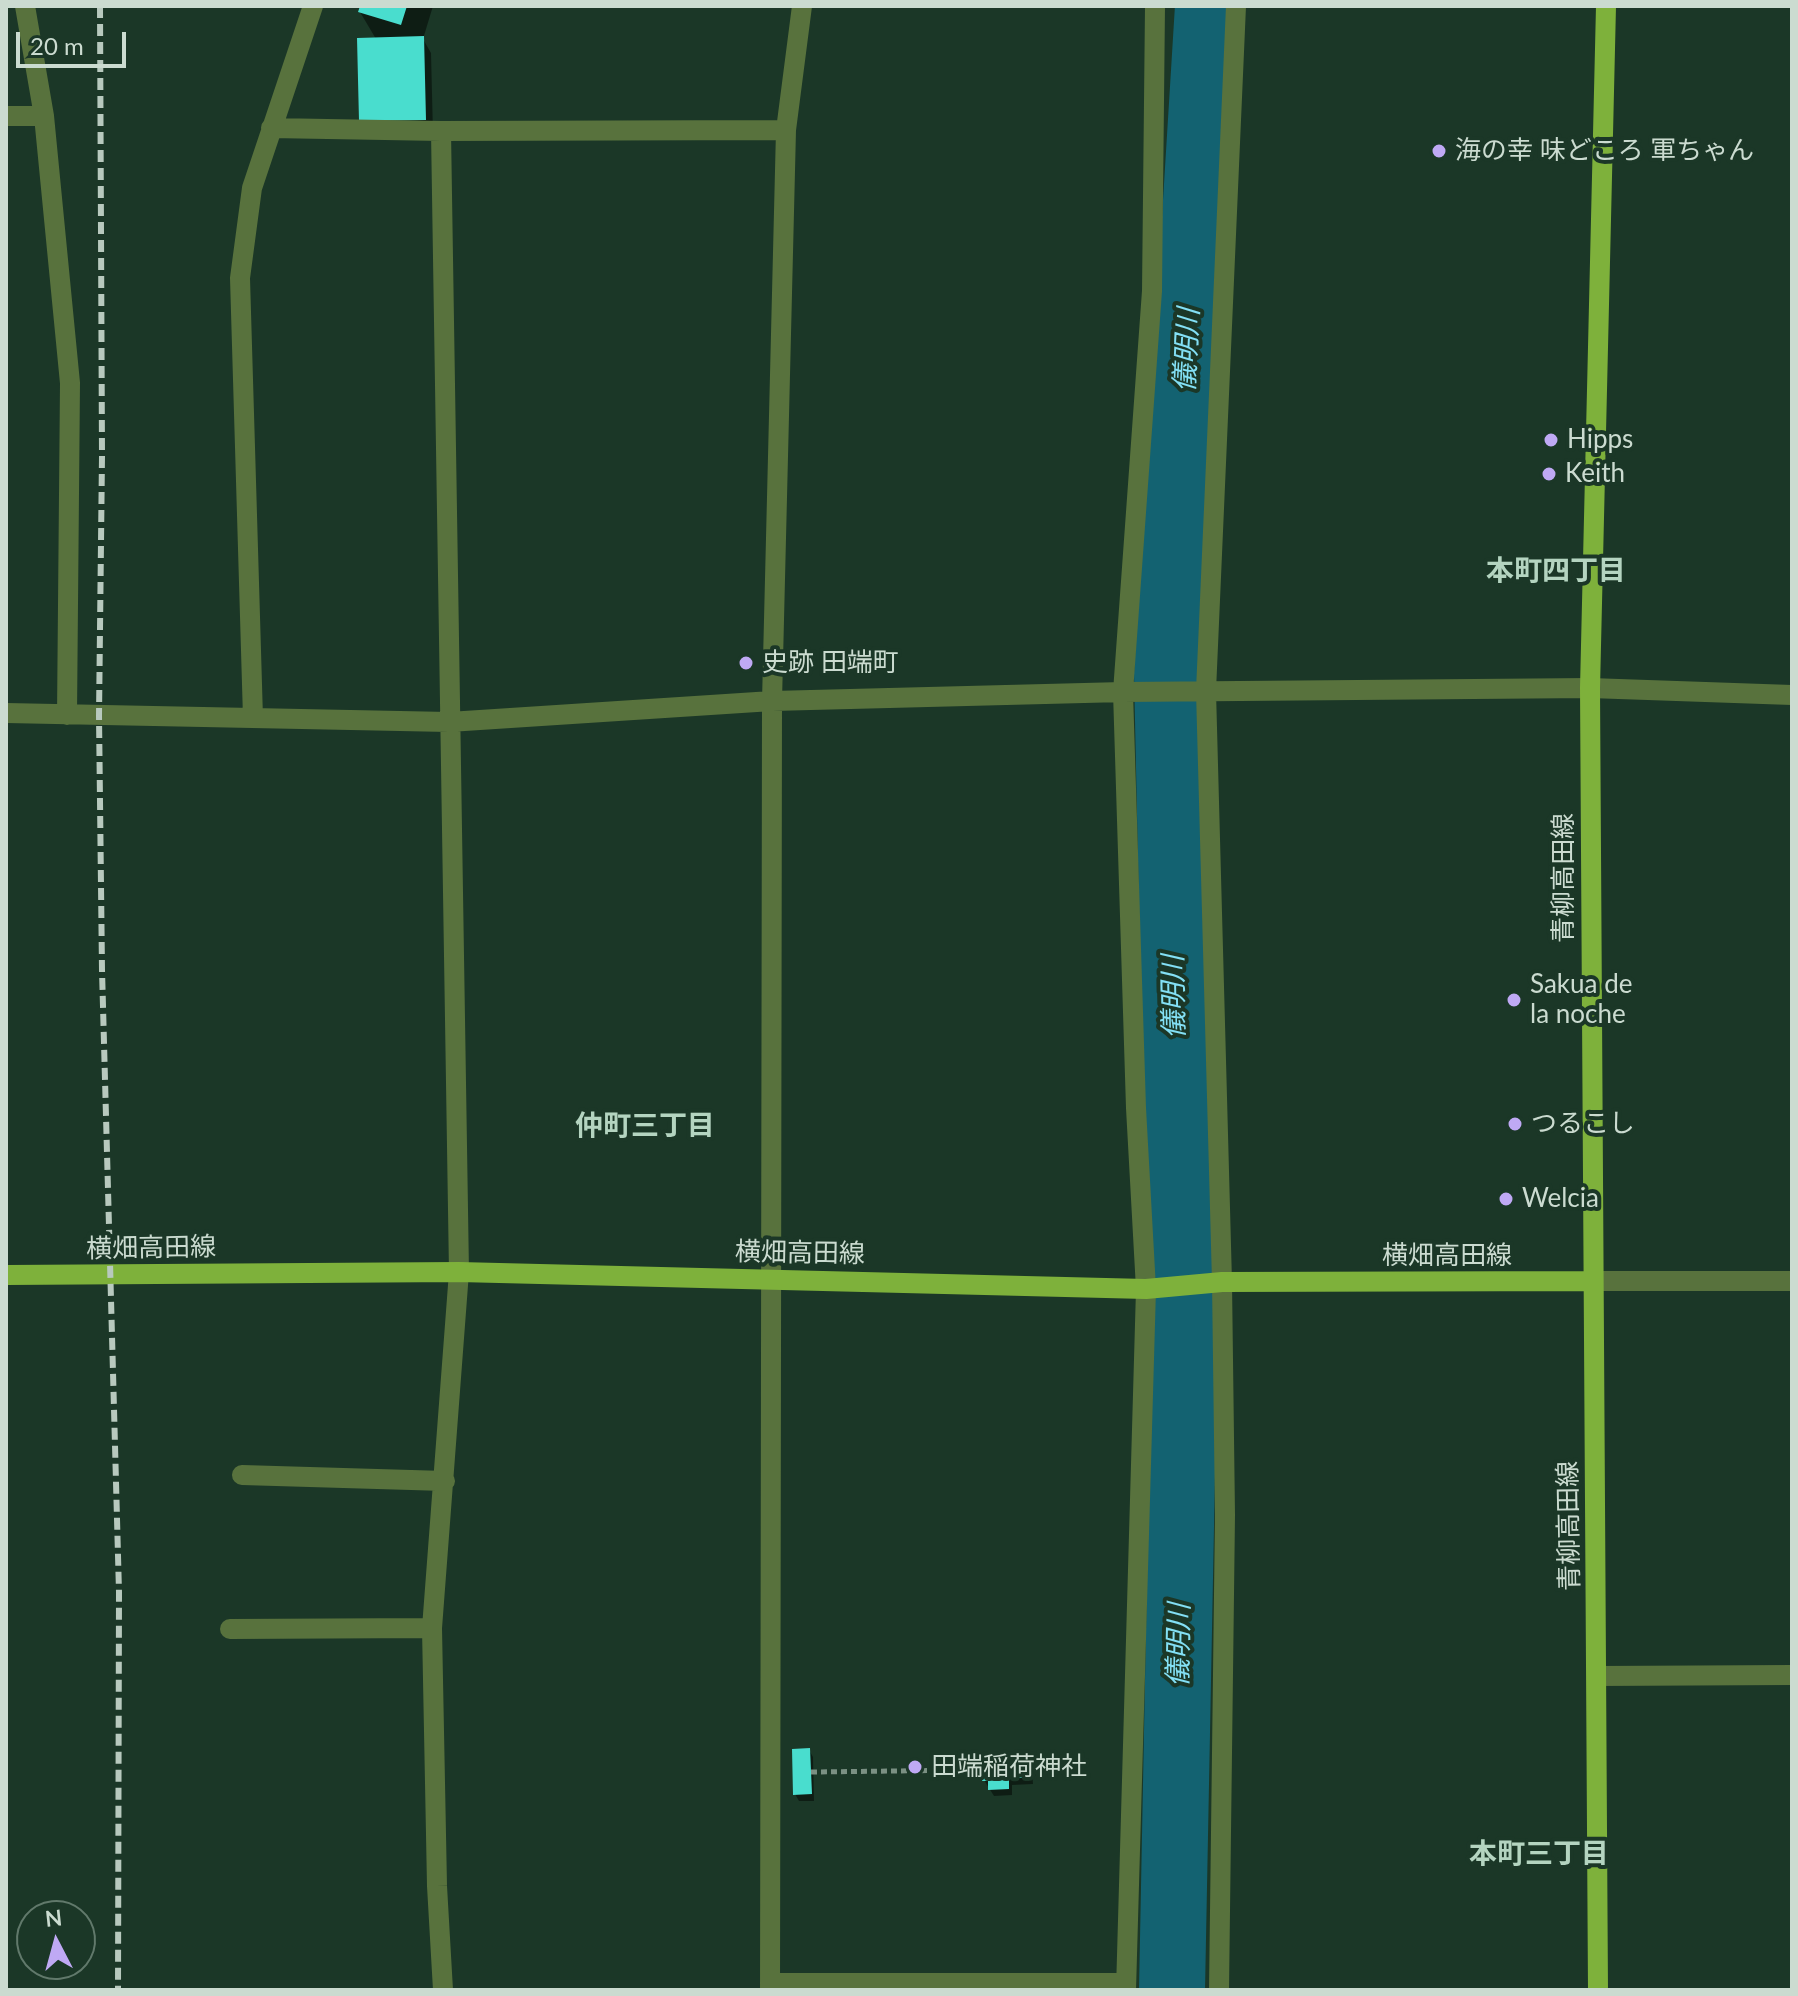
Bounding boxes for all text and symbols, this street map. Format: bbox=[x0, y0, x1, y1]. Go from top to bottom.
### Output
scale bar bbox=[20, 16, 130, 66]
text: 20 m bbox=[30, 31, 84, 60]
place label: 海の幸 味どころ 軍ちゃん bbox=[1455, 135, 1754, 167]
marker: 海の幸 味どころ 軍ちゃん bbox=[1430, 142, 1448, 160]
water label: 儀明川 bbox=[1168, 307, 1206, 393]
place label: Hipps bbox=[1567, 424, 1633, 456]
marker: Hipps bbox=[1542, 431, 1560, 449]
place label: Keith bbox=[1565, 458, 1625, 490]
marker: Keith bbox=[1540, 465, 1558, 483]
district label: 本町四丁目 bbox=[1486, 554, 1626, 588]
place label: 史跡 田端町 bbox=[762, 647, 899, 679]
marker: 史跡 田端町 bbox=[737, 654, 755, 672]
street label: 青柳高田線 bbox=[1548, 813, 1580, 943]
water label: 儀明川 bbox=[1156, 955, 1192, 1039]
place label: Sakua de la noche bbox=[1530, 969, 1632, 1030]
marker: Sakua de la noche bbox=[1505, 991, 1523, 1009]
place label: つるこし bbox=[1531, 1108, 1635, 1140]
district label: 仲町三丁目 bbox=[575, 1109, 715, 1143]
marker: つるこし bbox=[1506, 1115, 1524, 1133]
place label: Welcia bbox=[1522, 1183, 1599, 1215]
marker: Welcia bbox=[1497, 1190, 1515, 1208]
street label: 横畑高田線 bbox=[86, 1231, 216, 1265]
street label: 横畑高田線 bbox=[735, 1236, 865, 1270]
street label: 横畑高田線 bbox=[1382, 1240, 1512, 1272]
street label: 青柳高田線 bbox=[1552, 1461, 1586, 1591]
water label: 儀明川 bbox=[1161, 1603, 1197, 1687]
place label: 田端稲荷神社 bbox=[931, 1751, 1087, 1783]
marker: 田端稲荷神社 bbox=[906, 1758, 924, 1776]
district label: 本町三丁目 bbox=[1469, 1837, 1609, 1871]
north arrow bbox=[16, 1900, 96, 1980]
text: N bbox=[44, 1903, 63, 1932]

